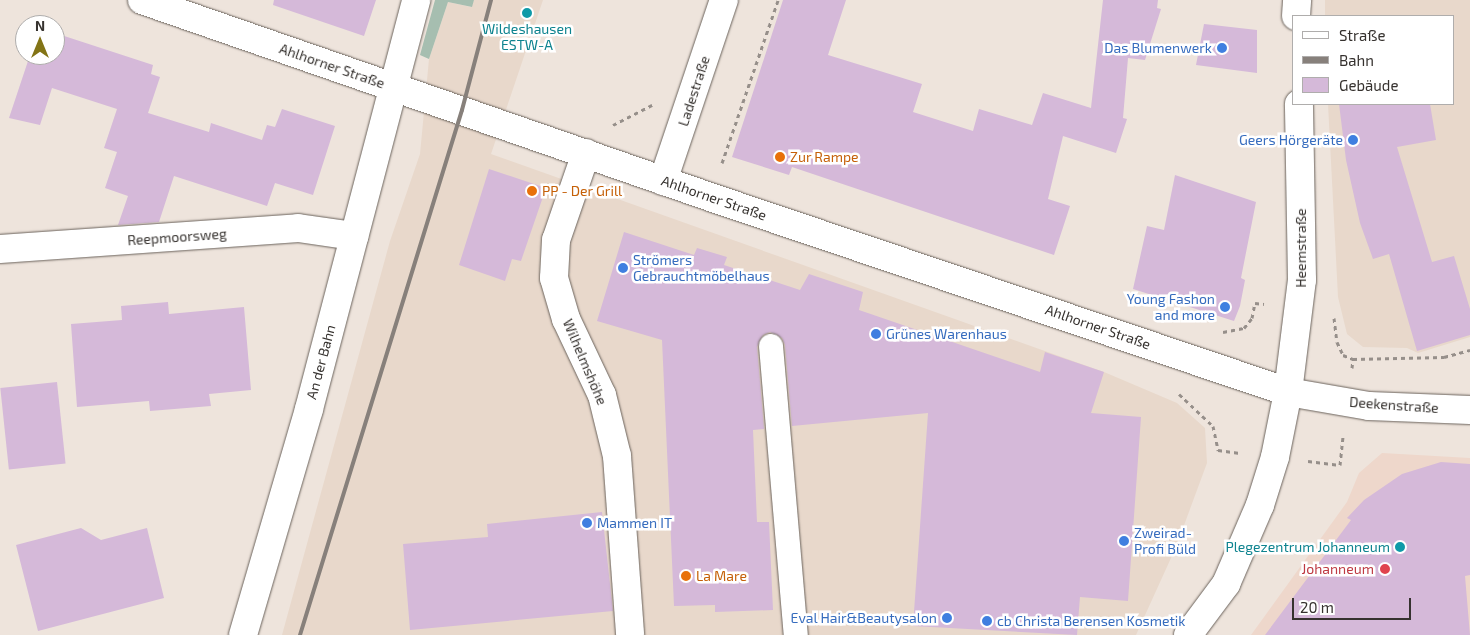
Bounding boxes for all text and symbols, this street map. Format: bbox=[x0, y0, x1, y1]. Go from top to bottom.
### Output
marker: Wildeshausen ESTW-A bbox=[521, 7, 533, 19]
north arrow bbox=[15, 15, 65, 65]
legend bbox=[1292, 15, 1455, 105]
text: N bbox=[35, 17, 45, 34]
place label: Wildeshausen ESTW-A bbox=[482, 21, 572, 54]
text: Straße bbox=[1339, 26, 1385, 44]
street label: Ahlhorner Straße bbox=[277, 40, 387, 92]
place label: Das Blumenwerk bbox=[1104, 40, 1212, 56]
marker: Das Blumenwerk bbox=[1216, 42, 1228, 54]
text: Bahn bbox=[1339, 51, 1374, 69]
street label: Ladestraße bbox=[675, 54, 713, 128]
text: Gebäude bbox=[1339, 76, 1398, 94]
place label: Geers Hörgeräte bbox=[1239, 132, 1343, 148]
marker: Geers Hörgeräte bbox=[1347, 134, 1359, 146]
place label: Zur Rampe bbox=[790, 149, 859, 165]
marker: Zur Rampe bbox=[774, 151, 786, 163]
street label: Ahlhorner Straße bbox=[659, 172, 769, 224]
place label: PP - Der Grill bbox=[542, 183, 623, 199]
marker: PP - Der Grill bbox=[526, 185, 538, 197]
street label: Heemstraße bbox=[1293, 208, 1309, 288]
street label: Reepmoorsweg bbox=[127, 225, 227, 249]
place label: Strömers Gebrauchtmöbelhaus bbox=[633, 252, 770, 284]
marker: Strömers Gebrauchtmöbelhaus bbox=[617, 262, 629, 274]
place label: Young Fashon and more bbox=[1127, 291, 1215, 324]
street label: Ahlhorner Straße bbox=[1043, 301, 1153, 353]
marker: Young Fashon and more bbox=[1219, 301, 1231, 313]
street label: Wilhelmshöhe bbox=[559, 316, 611, 408]
street label: An der Bahn bbox=[303, 323, 339, 401]
place label: Grünes Warenhaus bbox=[886, 326, 1007, 342]
marker: Grünes Warenhaus bbox=[870, 328, 882, 340]
street label: Deekenstraße bbox=[1349, 393, 1439, 417]
place label: Mammen IT bbox=[597, 515, 672, 531]
marker: Mammen IT bbox=[581, 517, 593, 529]
place label: Zweirad- Profi Büld bbox=[1134, 525, 1196, 558]
marker: Zweirad- Profi Büld bbox=[1118, 535, 1130, 547]
place label: Plegezentrum Johanneum bbox=[1225, 539, 1390, 555]
marker: Plegezentrum Johanneum bbox=[1394, 541, 1406, 553]
place label: Johanneum bbox=[1301, 561, 1374, 577]
marker: Johanneum bbox=[1378, 562, 1392, 576]
place label: La Mare bbox=[696, 568, 747, 584]
marker: La Mare bbox=[680, 570, 692, 582]
scale bar bbox=[1295, 588, 1414, 620]
text: 20 m bbox=[1300, 598, 1334, 616]
place label: Eval Hair&Beautysalon bbox=[790, 610, 937, 626]
marker: Eval Hair&Beautysalon bbox=[941, 612, 953, 624]
place label: cb Christa Berensen Kosmetik bbox=[997, 613, 1185, 629]
marker: cb Christa Berensen Kosmetik bbox=[981, 615, 993, 627]

